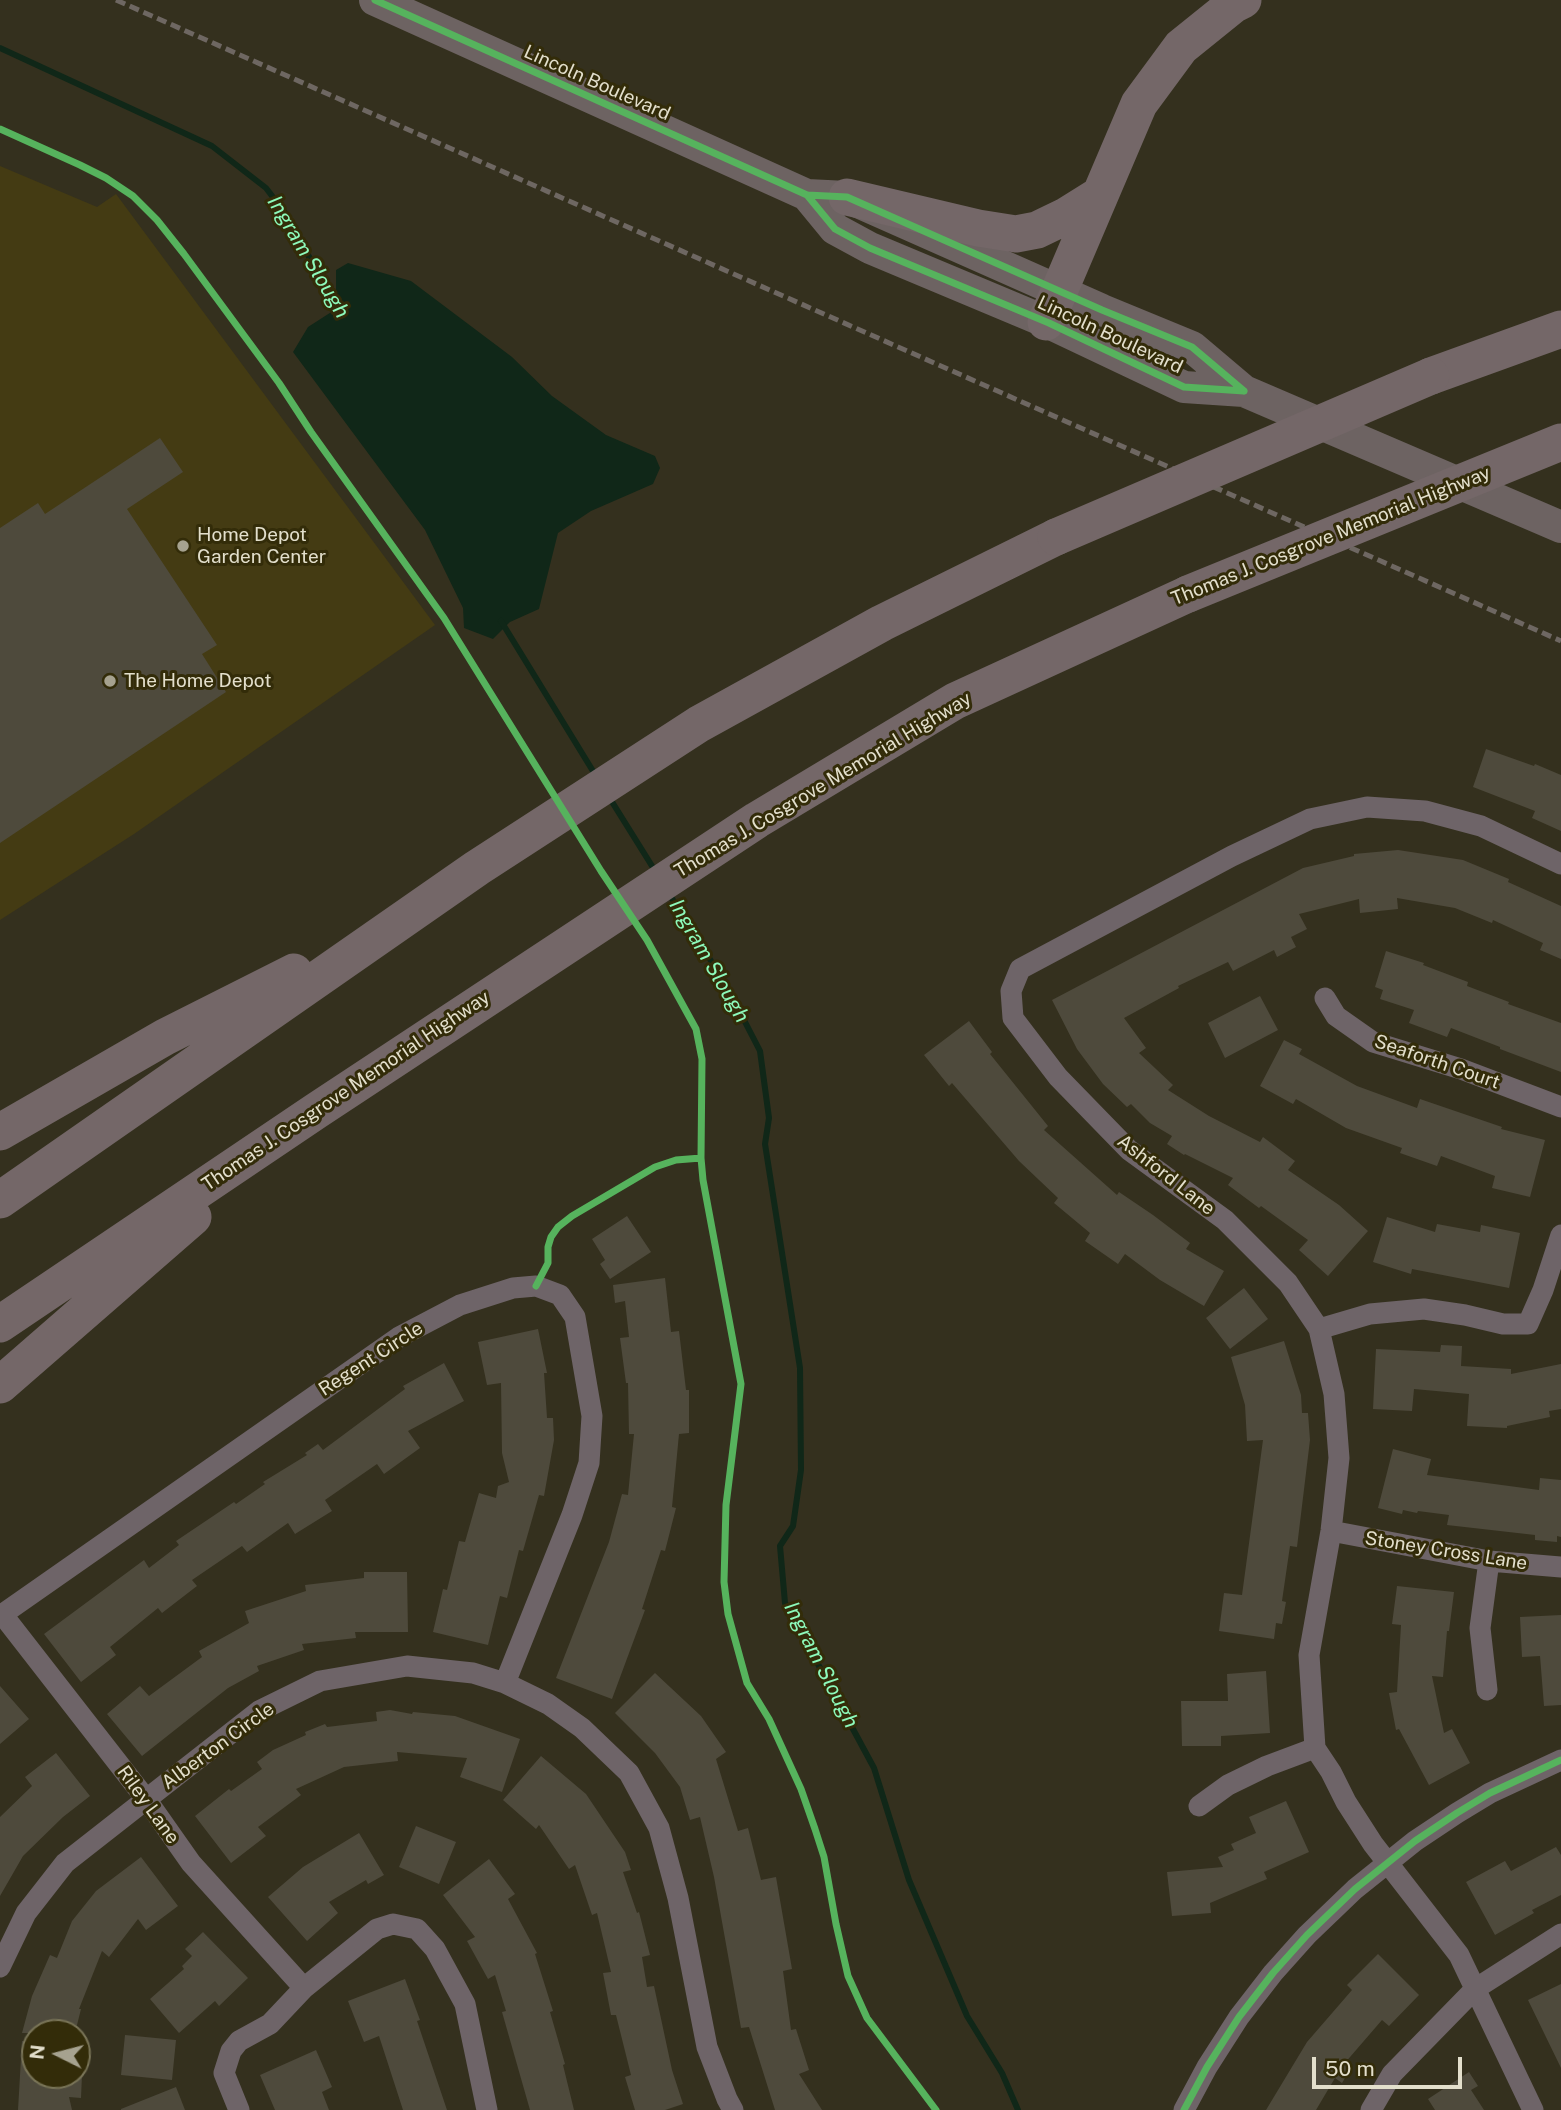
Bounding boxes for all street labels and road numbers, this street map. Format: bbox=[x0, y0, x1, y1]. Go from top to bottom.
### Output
street label: Lincoln Boulevard bbox=[520, 40, 674, 126]
street label: Lincoln Boulevard bbox=[1034, 291, 1186, 379]
street label: Thomas J. Cosgrove Memorial Highway bbox=[1168, 461, 1494, 611]
street label: Thomas J. Cosgrove Memorial Highway bbox=[671, 687, 975, 883]
street label: Thomas J. Cosgrove Memorial Highway bbox=[198, 986, 494, 1196]
street label: Seaforth Court bbox=[1371, 1030, 1503, 1094]
street label: Ashford Lane bbox=[1113, 1130, 1219, 1220]
street label: Regent Circle bbox=[315, 1317, 427, 1401]
street label: Stoney Cross Lane bbox=[1363, 1527, 1529, 1575]
street label: Alberton Circle bbox=[157, 1698, 279, 1794]
street label: Riley Lane bbox=[112, 1761, 184, 1849]

